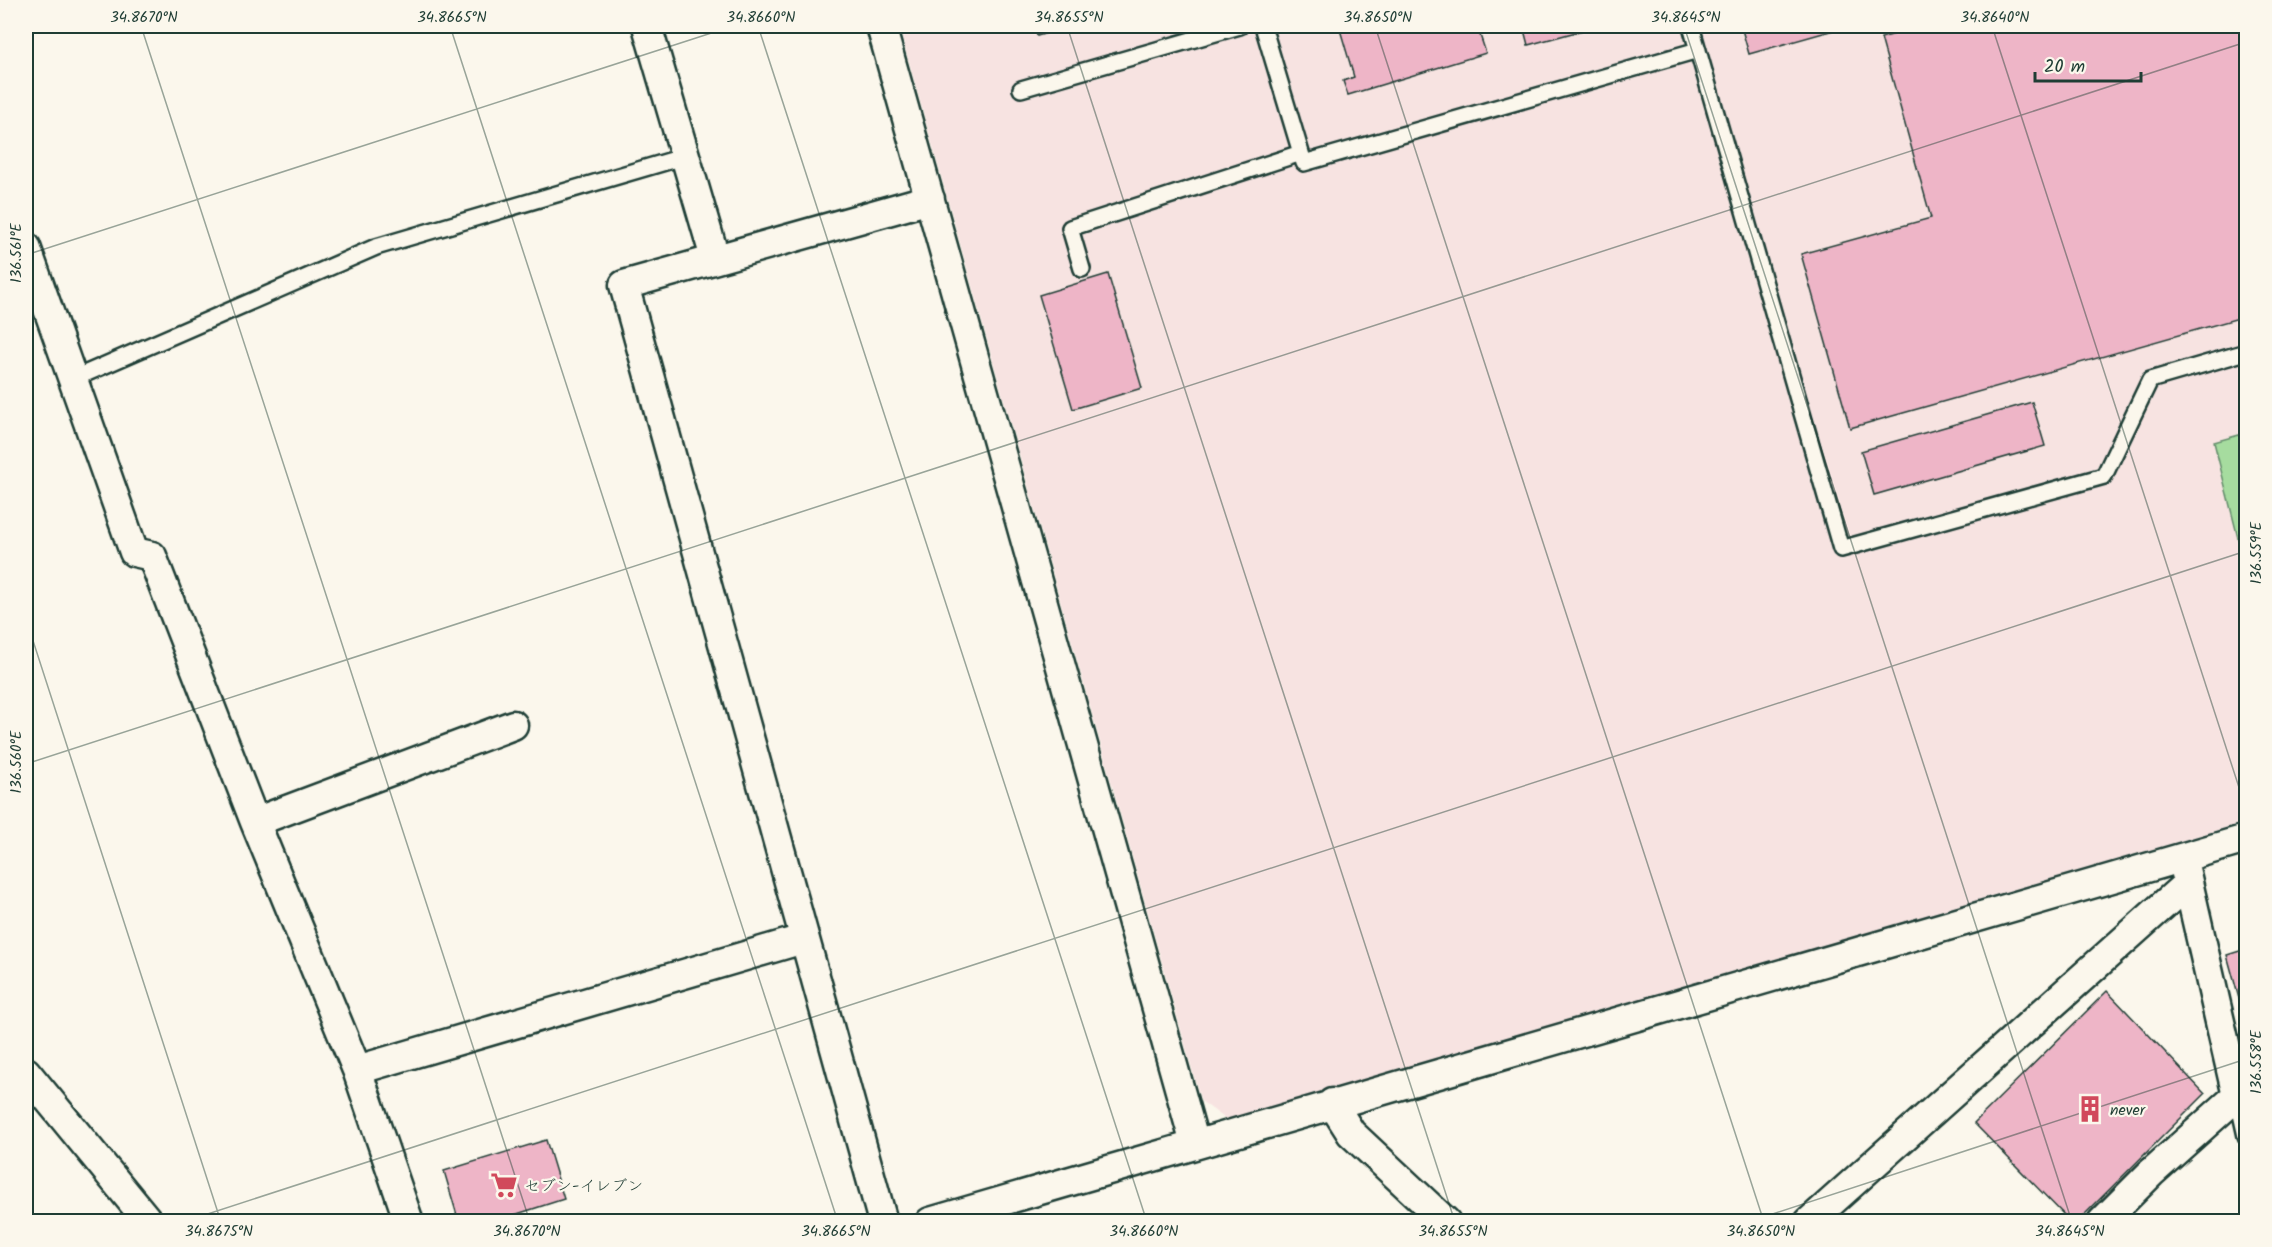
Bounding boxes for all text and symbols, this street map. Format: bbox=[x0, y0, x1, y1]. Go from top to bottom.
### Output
text: 34.8670°N bbox=[110, 6, 178, 30]
text: 34.8665°N bbox=[417, 6, 487, 30]
text: 34.8660°N bbox=[727, 6, 795, 30]
text: 34.8655°N bbox=[1034, 6, 1104, 30]
text: 34.8650°N bbox=[1344, 6, 1412, 30]
text: 34.8645°N bbox=[1651, 6, 1721, 30]
text: 34.8640°N bbox=[1961, 6, 2029, 30]
scale bar bbox=[2035, 45, 2142, 83]
text: 20 m bbox=[2044, 53, 2085, 82]
text: 136.561°E bbox=[5, 222, 29, 283]
text: 136.559°E bbox=[2245, 521, 2269, 584]
text: 136.560°E bbox=[5, 729, 29, 793]
text: 136.558°E bbox=[2245, 1029, 2269, 1094]
building icon: never bbox=[2075, 1094, 2105, 1124]
place label: never bbox=[2110, 1098, 2147, 1123]
supermarket icon: セブン-イレブン bbox=[489, 1170, 519, 1200]
place label: セブン-イレブン bbox=[524, 1174, 643, 1199]
text: 34.8675°N bbox=[185, 1220, 253, 1244]
text: 34.8670°N bbox=[493, 1220, 561, 1244]
text: 34.8665°N bbox=[801, 1220, 871, 1244]
text: 34.8660°N bbox=[1110, 1220, 1178, 1244]
text: 34.8655°N bbox=[1418, 1220, 1488, 1244]
text: 34.8650°N bbox=[1727, 1220, 1795, 1244]
text: 34.8645°N bbox=[2035, 1220, 2105, 1244]

